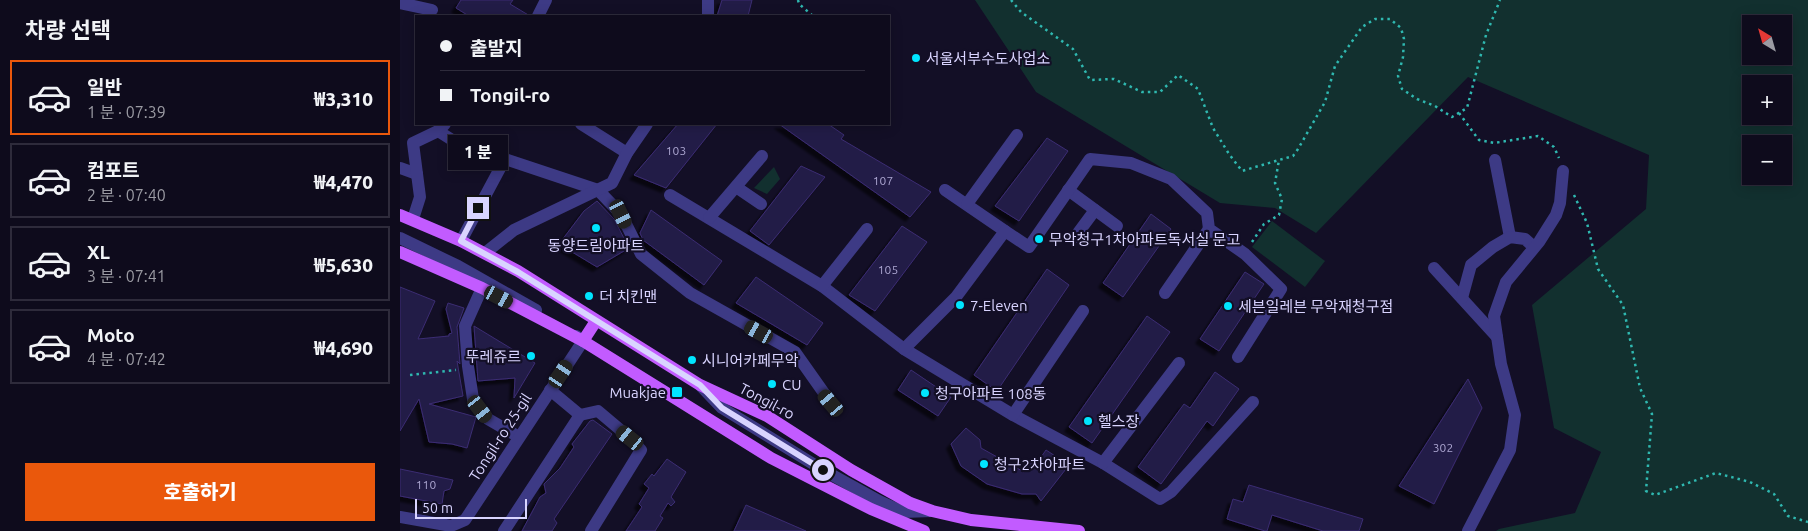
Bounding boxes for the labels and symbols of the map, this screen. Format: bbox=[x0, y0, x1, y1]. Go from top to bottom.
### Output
north arrow bbox=[1742, 15, 1792, 65]
place label: 서울서부수도사업소 bbox=[926, 50, 1050, 67]
marker: 서울서부수도사업소 bbox=[910, 52, 922, 64]
callout: 1 분 bbox=[448, 136, 508, 170]
house number: 103 bbox=[666, 144, 686, 157]
house number: 107 bbox=[873, 174, 893, 187]
route end bbox=[467, 197, 489, 219]
car bbox=[607, 197, 634, 231]
marker: 동양드림아파트 bbox=[590, 222, 602, 234]
place label: 무악청구1차아파트독서실 문고 bbox=[1049, 231, 1240, 248]
marker: 무악청구1차아파트독서실 문고 bbox=[1033, 233, 1045, 245]
place label: 동양드림아파트 bbox=[548, 237, 644, 254]
house number: 105 bbox=[878, 263, 898, 276]
car bbox=[482, 283, 515, 311]
place label: 더 치킨맨 bbox=[599, 288, 658, 305]
marker: 더 치킨맨 bbox=[583, 290, 595, 302]
place label: 7-Eleven bbox=[970, 297, 1028, 314]
place label: 세븐일레븐 무악재청구점 bbox=[1238, 298, 1393, 315]
marker: 7-Eleven bbox=[954, 299, 966, 311]
marker: 세븐일레븐 무악재청구점 bbox=[1222, 300, 1234, 312]
car bbox=[742, 318, 775, 346]
place label: 뚜레쥬르 bbox=[466, 348, 521, 365]
marker: 뚜레쥬르 bbox=[525, 350, 537, 362]
place label: 시니어카페무악 bbox=[702, 352, 799, 369]
marker: 시니어카페무악 bbox=[686, 354, 698, 366]
car bbox=[546, 357, 575, 391]
place label: CU bbox=[782, 376, 801, 393]
marker: CU bbox=[766, 378, 778, 390]
street label: Tongil-ro bbox=[737, 379, 797, 423]
place label: Muakjae bbox=[609, 384, 666, 401]
marker: Muakjae bbox=[670, 385, 684, 399]
place label: 청구아파트 108동 bbox=[935, 385, 1047, 402]
car bbox=[815, 387, 846, 419]
marker: 청구아파트 108동 bbox=[919, 387, 931, 399]
street label: Tongil-ro 25-gil bbox=[465, 390, 535, 484]
car bbox=[464, 393, 495, 425]
place label: 헬스장 bbox=[1098, 413, 1140, 430]
marker: 헬스장 bbox=[1082, 415, 1094, 427]
car bbox=[613, 423, 646, 453]
house number: 302 bbox=[1433, 441, 1453, 454]
place label: 청구2차아파트 bbox=[994, 456, 1085, 473]
marker: 청구2차아파트 bbox=[978, 458, 990, 470]
route start bbox=[812, 459, 834, 481]
house number: 110 bbox=[416, 478, 436, 491]
scale bar bbox=[415, 496, 528, 519]

